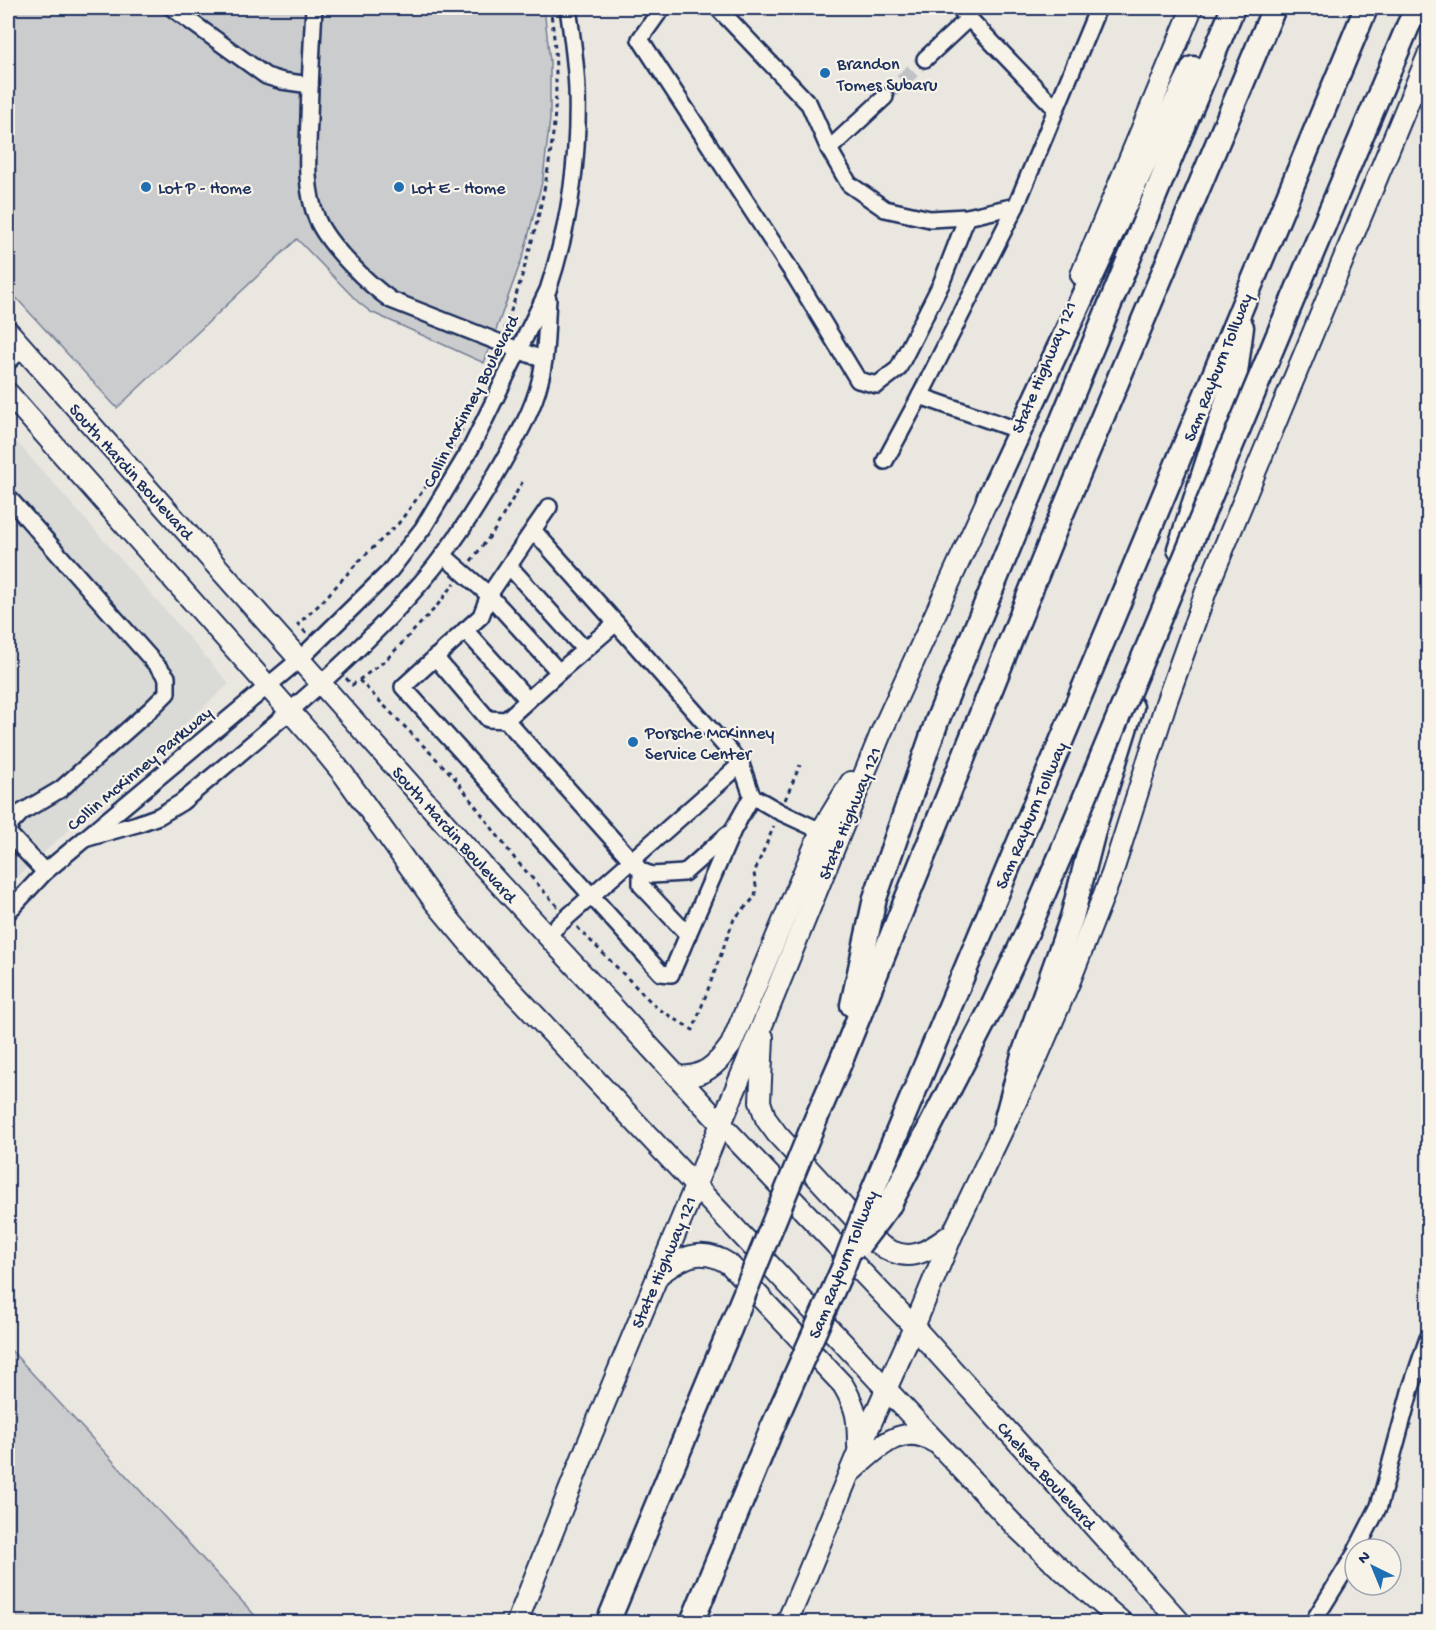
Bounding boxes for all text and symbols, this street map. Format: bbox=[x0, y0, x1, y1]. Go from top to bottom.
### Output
place label: Brandon Tomes Subaru bbox=[836, 55, 938, 97]
marker: Brandon Tomes Subaru bbox=[818, 66, 832, 80]
place label: Lot P - Home bbox=[158, 179, 252, 200]
place label: Lot E - Home bbox=[411, 179, 506, 200]
marker: Lot P - Home bbox=[139, 180, 153, 194]
marker: Lot E - Home bbox=[392, 180, 406, 194]
street label: Sam Rayburn Tollway bbox=[1180, 291, 1259, 445]
street label: State Highway 121 bbox=[1008, 299, 1083, 437]
street label: Collin McKinney Boulevard bbox=[420, 311, 526, 492]
street label: South Hardin Boulevard bbox=[63, 400, 198, 546]
street label: Collin McKinney Parkway bbox=[64, 703, 217, 837]
place label: Porsche McKinney Service Center bbox=[644, 724, 774, 766]
marker: Porsche McKinney Service Center bbox=[626, 735, 640, 749]
street label: Sam Rayburn Tollway bbox=[992, 739, 1073, 893]
street label: State Highway 121 bbox=[815, 745, 887, 883]
street label: South Hardin Boulevard bbox=[386, 763, 521, 909]
street label: Sam Rayburn Tollway bbox=[805, 1188, 884, 1342]
street label: State Highway 121 bbox=[628, 1194, 703, 1332]
street label: Chelsea Boulevard bbox=[991, 1418, 1100, 1536]
north arrow bbox=[1343, 1537, 1403, 1597]
text: N bbox=[1355, 1548, 1376, 1569]

